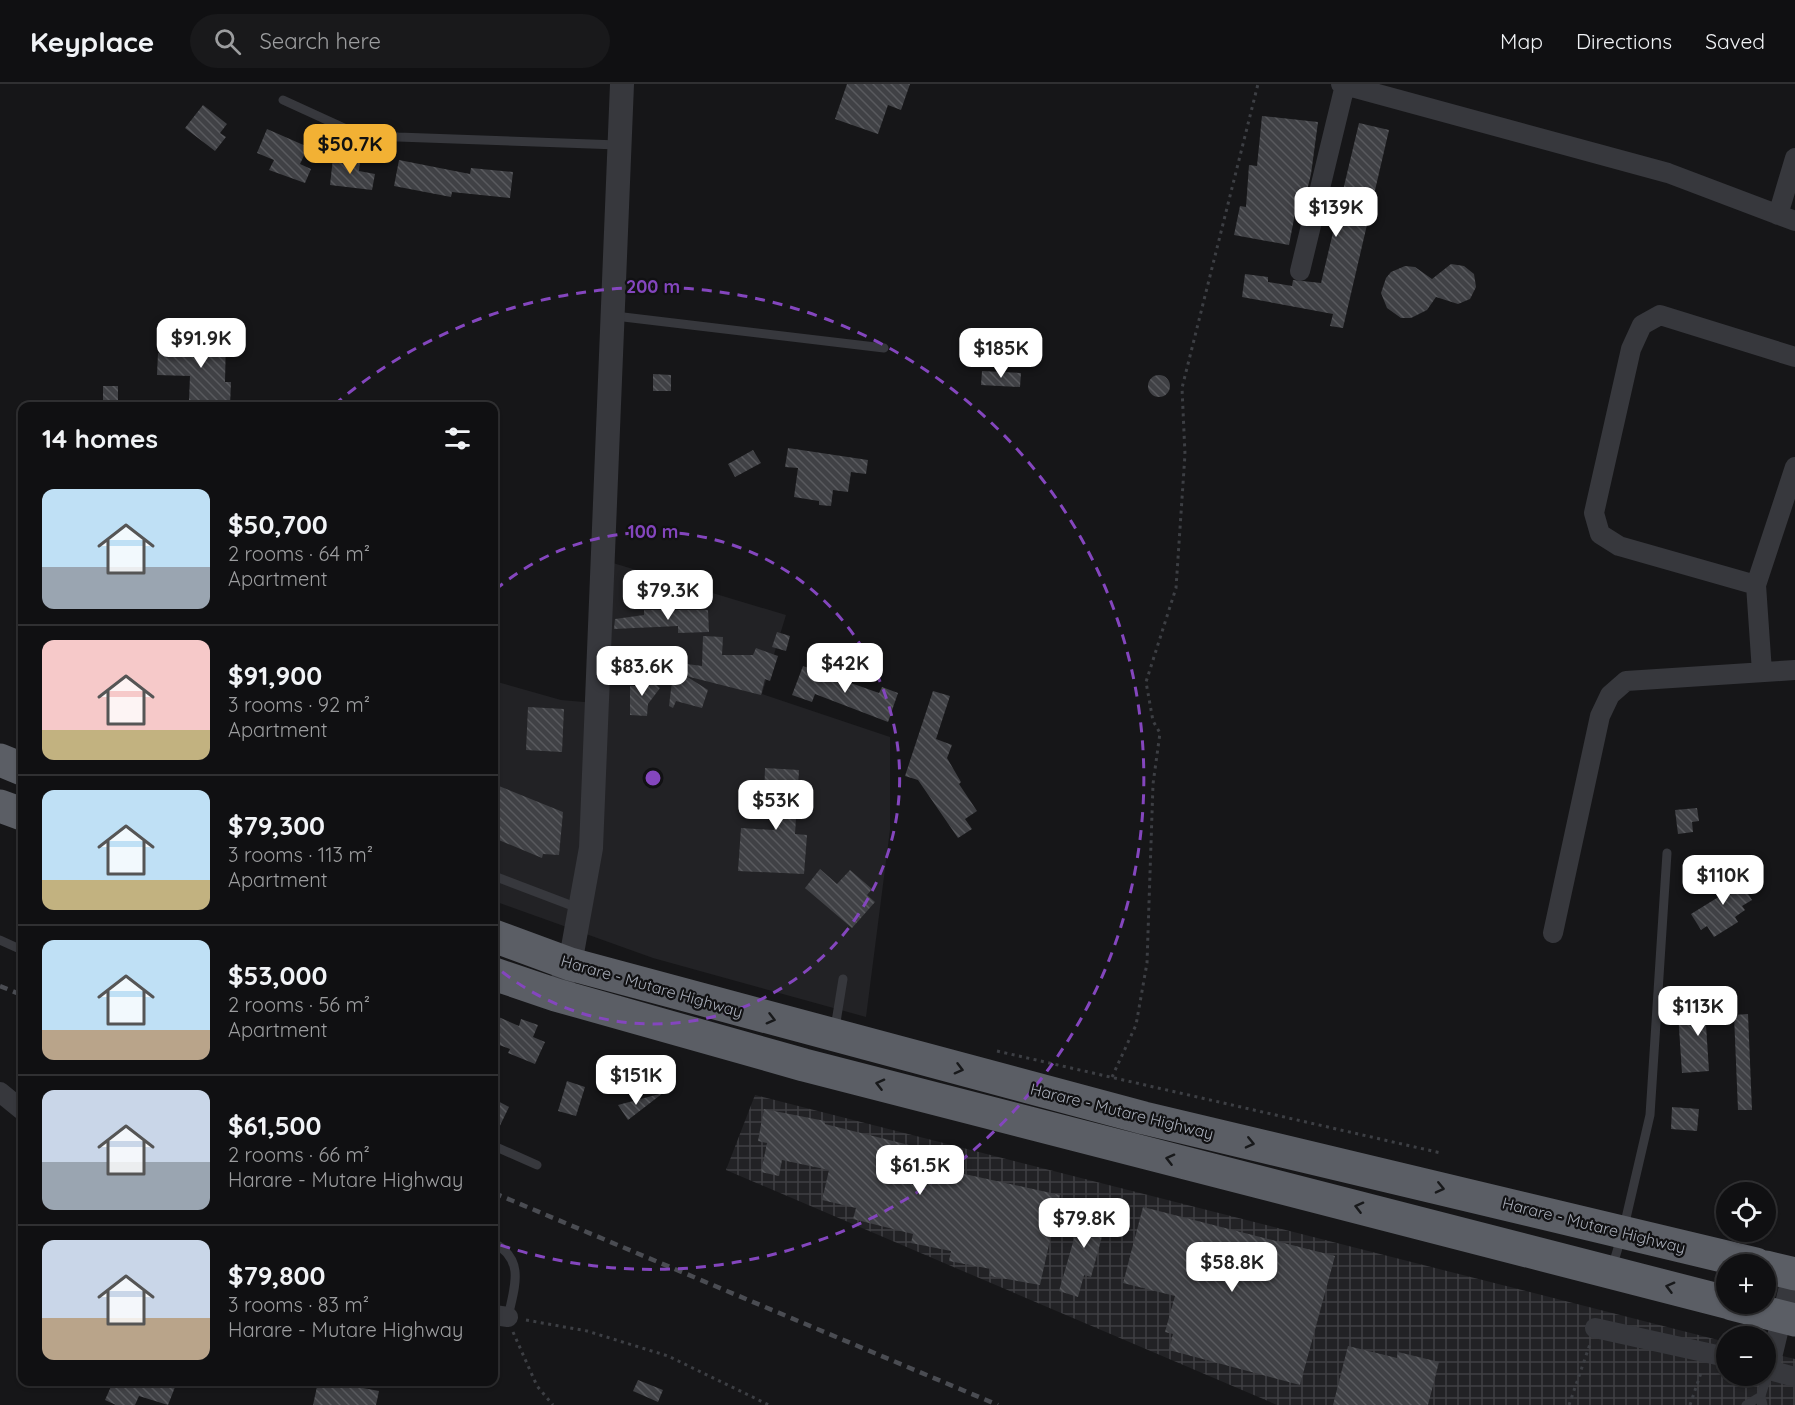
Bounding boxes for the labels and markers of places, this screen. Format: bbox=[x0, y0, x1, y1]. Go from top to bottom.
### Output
pin: $50.7K bbox=[301, 124, 399, 175]
pin: $139K bbox=[1294, 187, 1378, 238]
pin: $91.9K bbox=[152, 318, 250, 369]
pin: $185K bbox=[959, 328, 1043, 379]
pin: $79.3K bbox=[619, 570, 717, 621]
pin: $42K bbox=[809, 643, 881, 694]
pin: $83.6K bbox=[593, 646, 691, 697]
centre of rings bbox=[643, 768, 663, 788]
pin: $53K bbox=[740, 780, 812, 831]
pin: $110K bbox=[1681, 855, 1765, 906]
pin: $113K bbox=[1656, 986, 1740, 1037]
pin: $151K bbox=[594, 1055, 678, 1106]
pin: $61.5K bbox=[871, 1145, 969, 1196]
pin: $79.8K bbox=[1035, 1198, 1133, 1249]
pin: $58.8K bbox=[1183, 1242, 1281, 1293]

